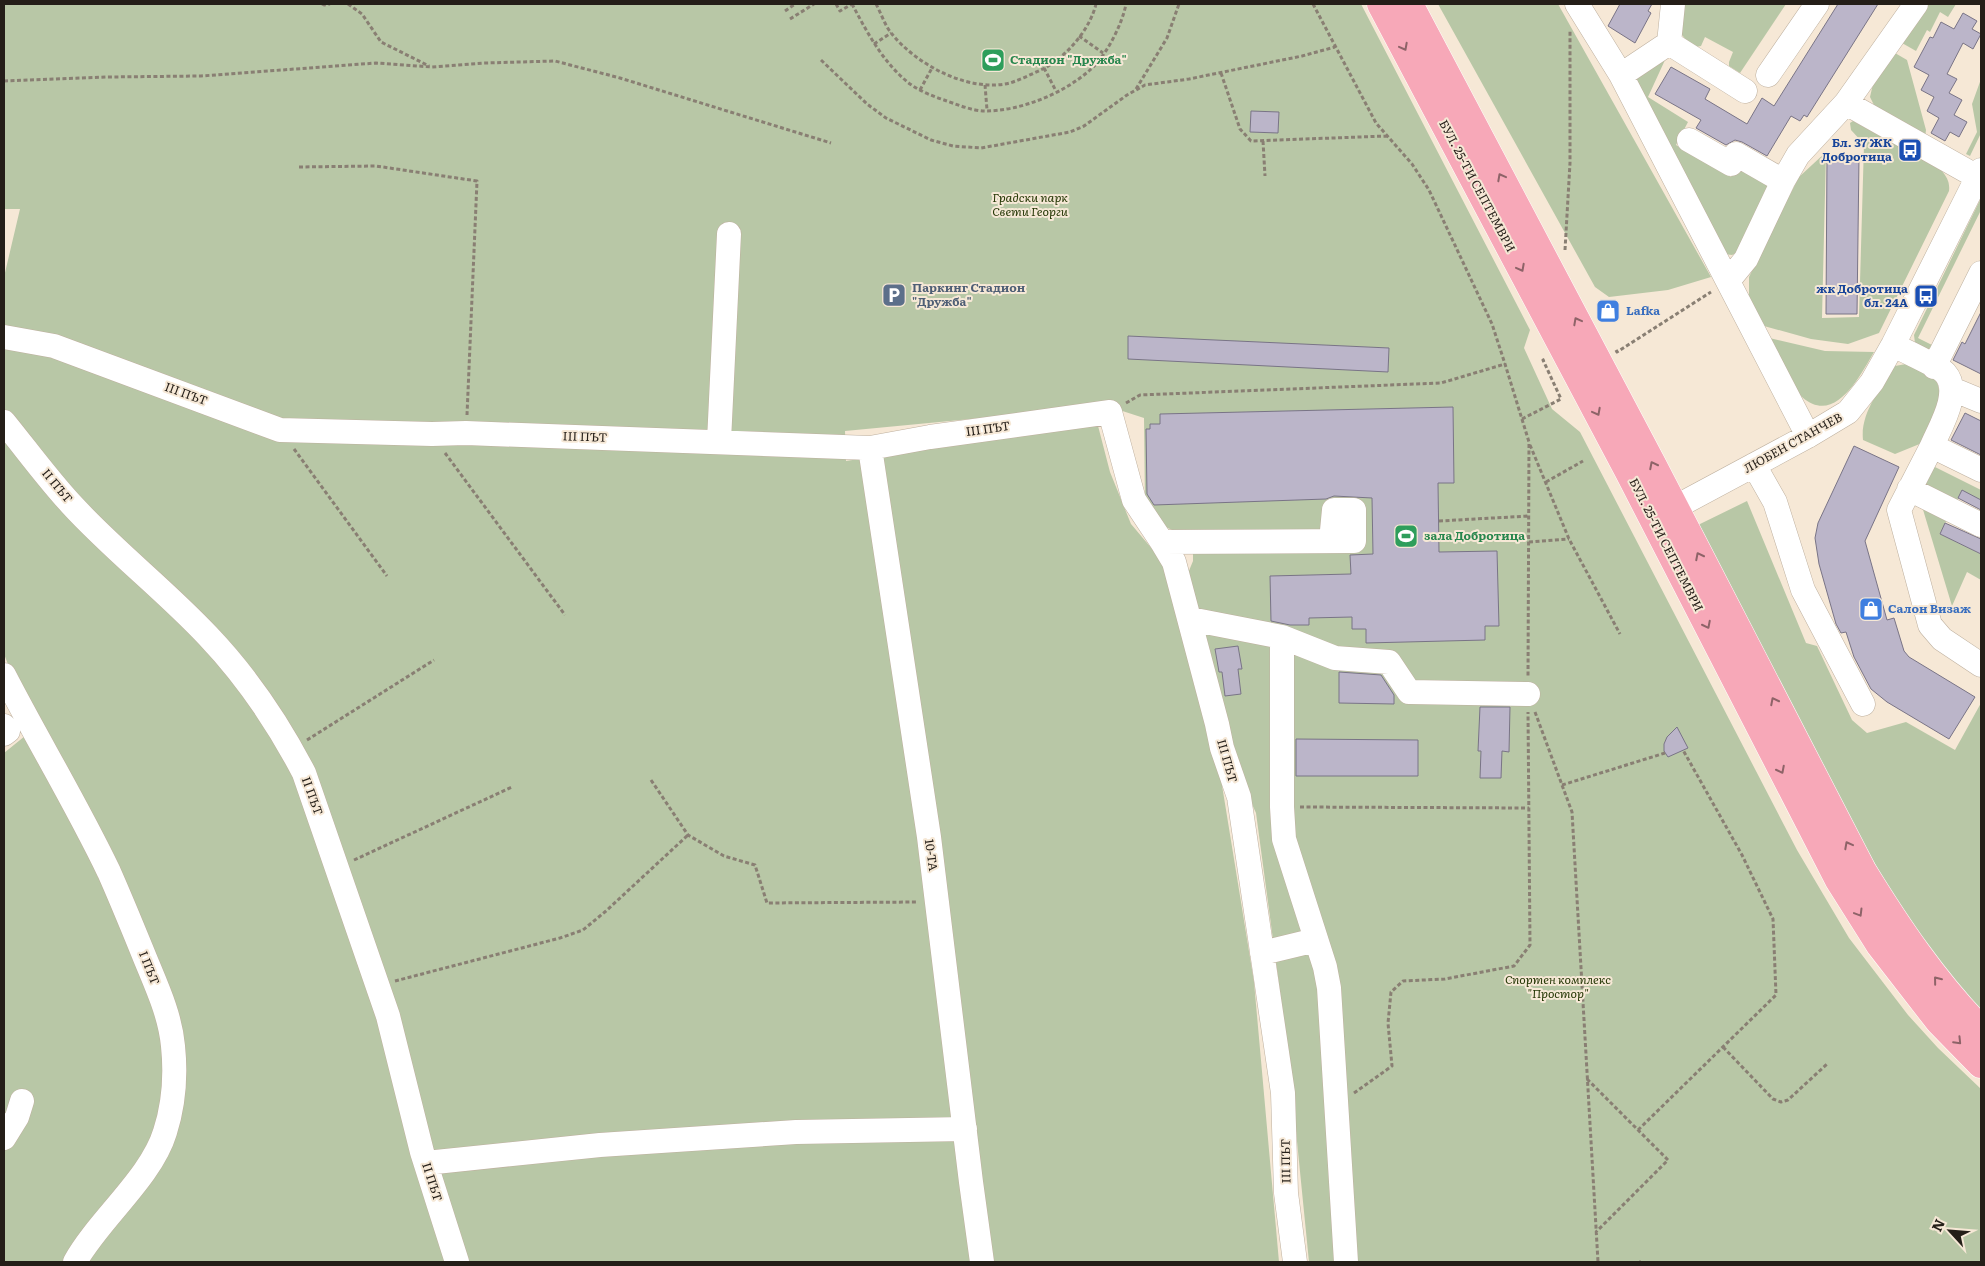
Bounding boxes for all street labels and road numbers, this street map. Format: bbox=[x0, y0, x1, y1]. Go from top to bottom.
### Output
street label: БУЛ. 25-ТИ СЕПТЕМВРИ bbox=[1435, 116, 1520, 255]
street label: ІІІ ПЪТ bbox=[162, 377, 211, 409]
street label: ЛЮБЕН СТАНЧЕВ bbox=[1740, 408, 1845, 477]
street label: ІІІ ПЪТ bbox=[965, 416, 1011, 440]
street label: ІІІ ПЪТ bbox=[562, 426, 608, 446]
street label: ІІ ПЪТ bbox=[38, 464, 78, 506]
street label: БУЛ. 25-ТИ СЕПТЕМВРИ bbox=[1625, 475, 1708, 614]
street label: ІІІ ПЪТ bbox=[1213, 737, 1243, 785]
street label: ІІ ПЪТ bbox=[298, 774, 328, 818]
street label: 10-ТА bbox=[921, 838, 943, 872]
street label: І ПЪТ bbox=[135, 948, 165, 987]
street label: ІІІ ПЪТ bbox=[1276, 1138, 1294, 1183]
street label: ІІ ПЪТ bbox=[418, 1160, 448, 1203]

